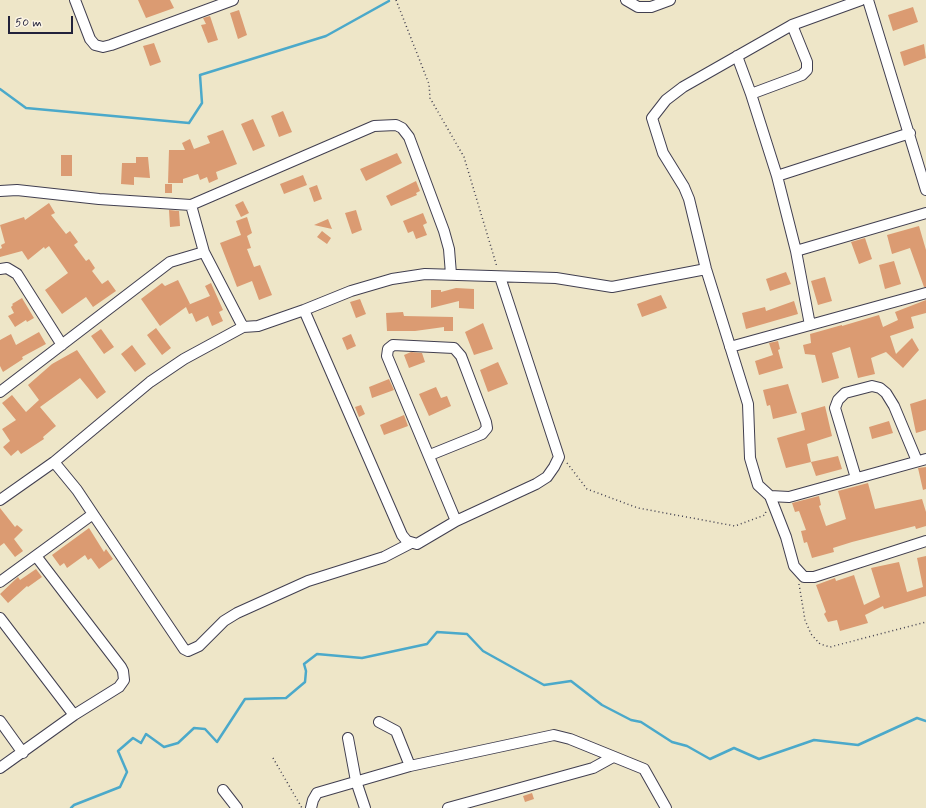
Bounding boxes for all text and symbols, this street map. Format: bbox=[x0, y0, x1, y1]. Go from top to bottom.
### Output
scale bar bbox=[10, 8, 75, 34]
text: 50 m bbox=[15, 15, 42, 31]

